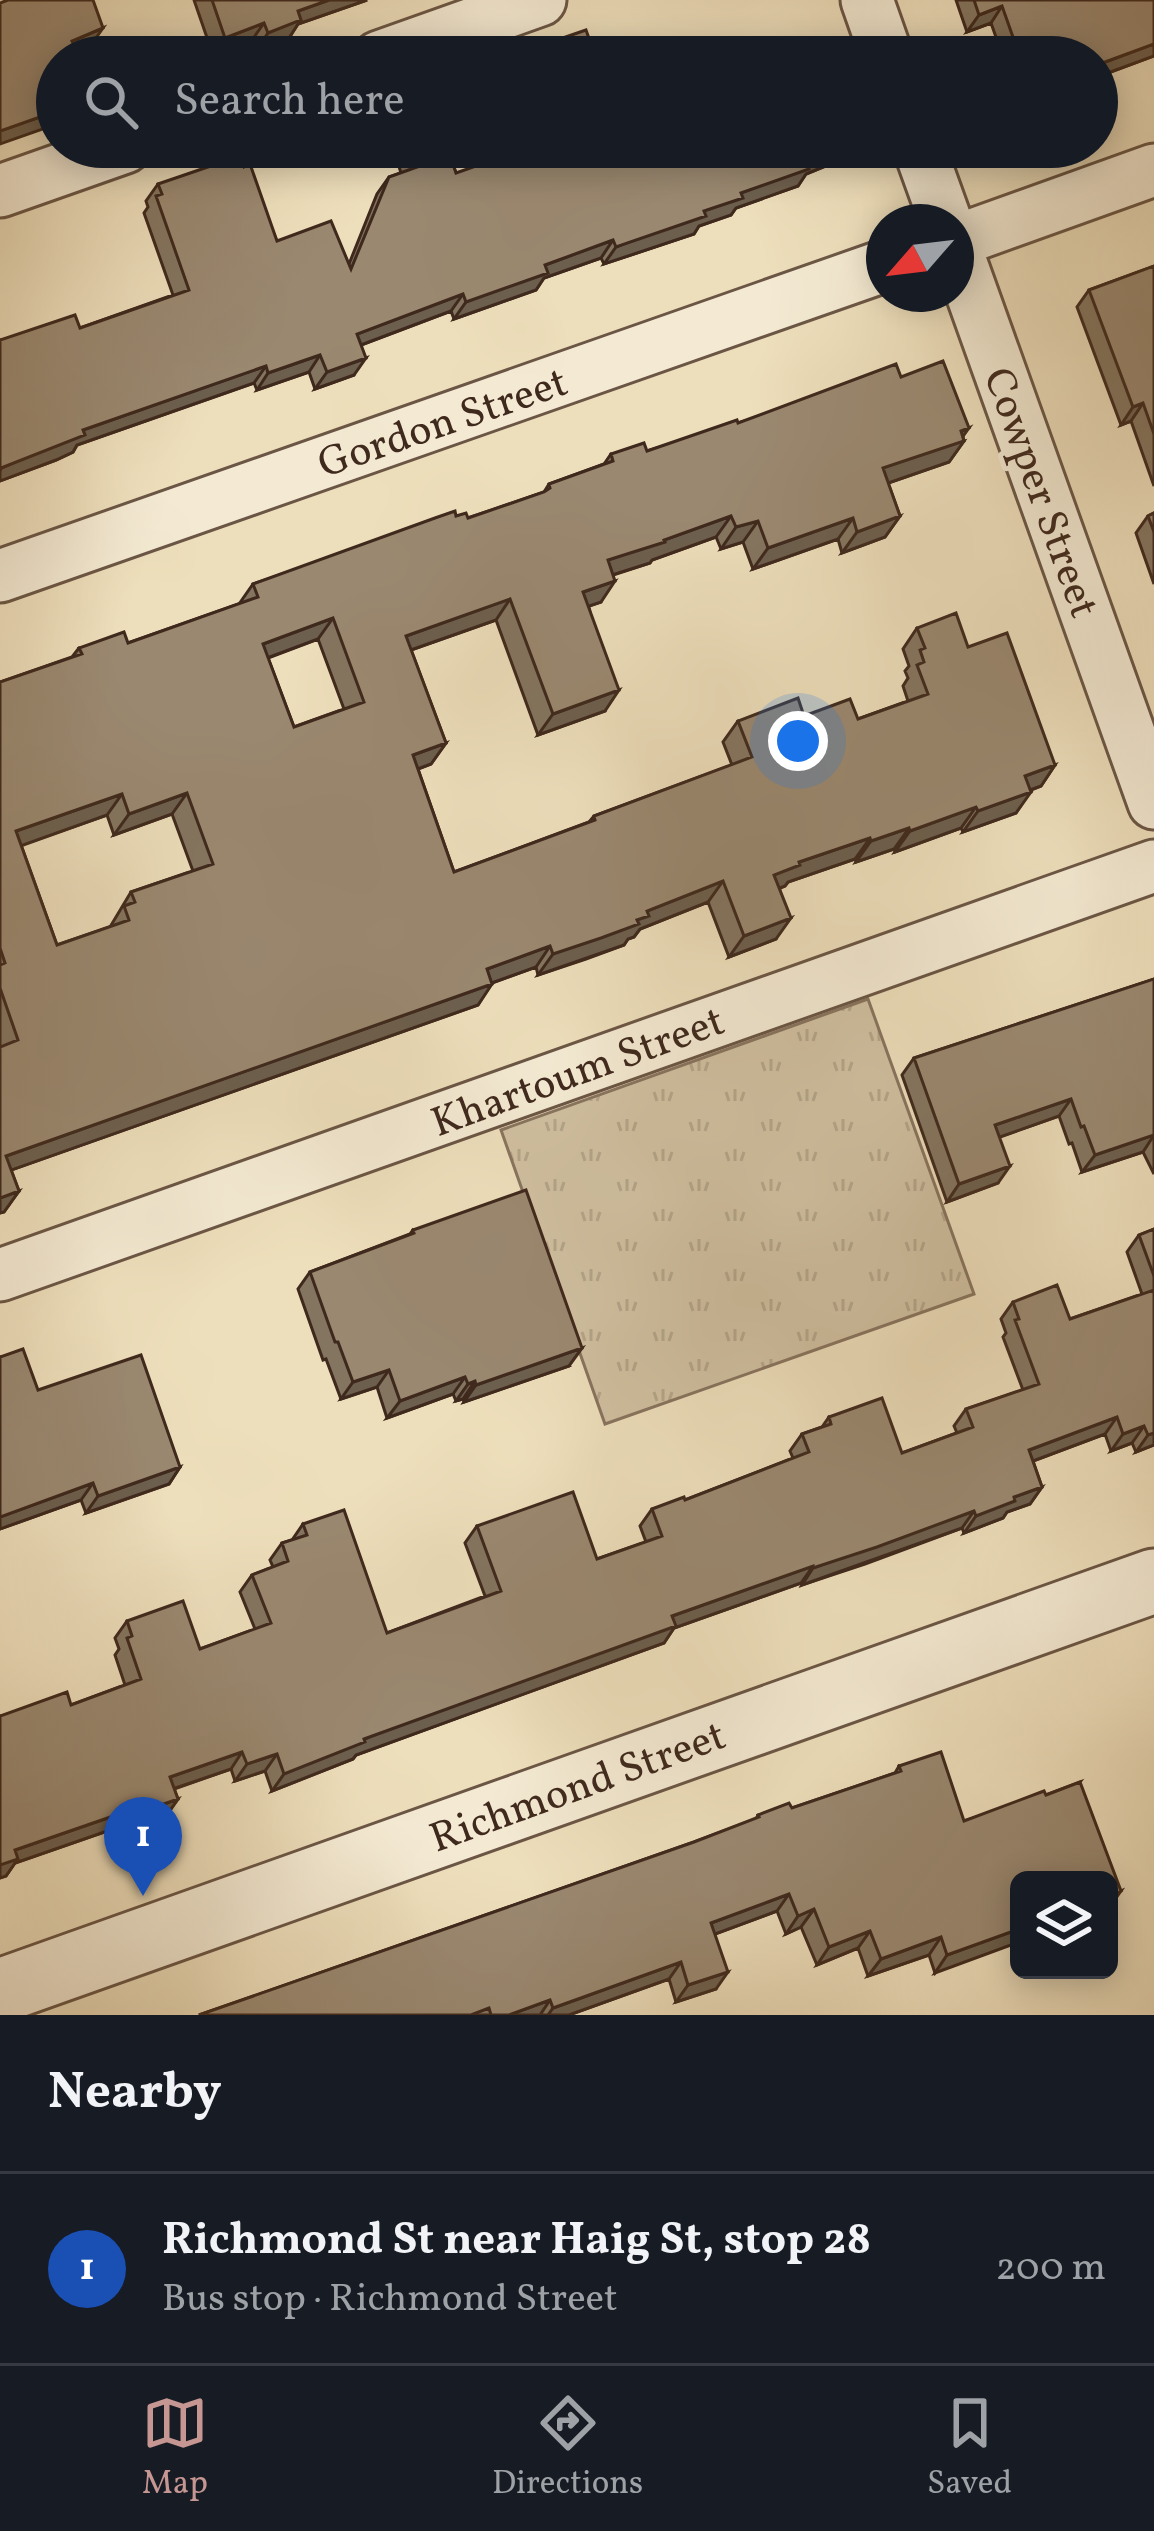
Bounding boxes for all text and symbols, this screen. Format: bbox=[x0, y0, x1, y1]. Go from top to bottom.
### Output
search box bbox=[36, 36, 1118, 168]
icon: search bbox=[78, 69, 144, 135]
text: Search here bbox=[174, 71, 405, 134]
north arrow bbox=[866, 204, 974, 312]
street label: Gordon Street bbox=[311, 355, 576, 496]
street label: Cowper Street bbox=[966, 360, 1111, 627]
your location bbox=[768, 711, 828, 771]
street label: Khartoum Street bbox=[424, 994, 733, 1155]
street label: Richmond Street bbox=[422, 1708, 735, 1870]
pin: 1 bbox=[104, 1797, 182, 1896]
map controls bbox=[1010, 1871, 1118, 1979]
button: layers bbox=[1010, 1871, 1118, 1979]
text: Nearby bbox=[48, 2058, 222, 2129]
text: Richmond St near Haig St, stop 28 bbox=[162, 2210, 871, 2273]
text: 1 bbox=[79, 2242, 95, 2296]
text: 200 m bbox=[995, 2242, 1106, 2296]
text: Bus stop · Richmond Street bbox=[162, 2273, 618, 2327]
tab: Map bbox=[142, 2390, 208, 2508]
tab: Directions bbox=[492, 2390, 643, 2508]
tab: Saved bbox=[927, 2390, 1012, 2508]

